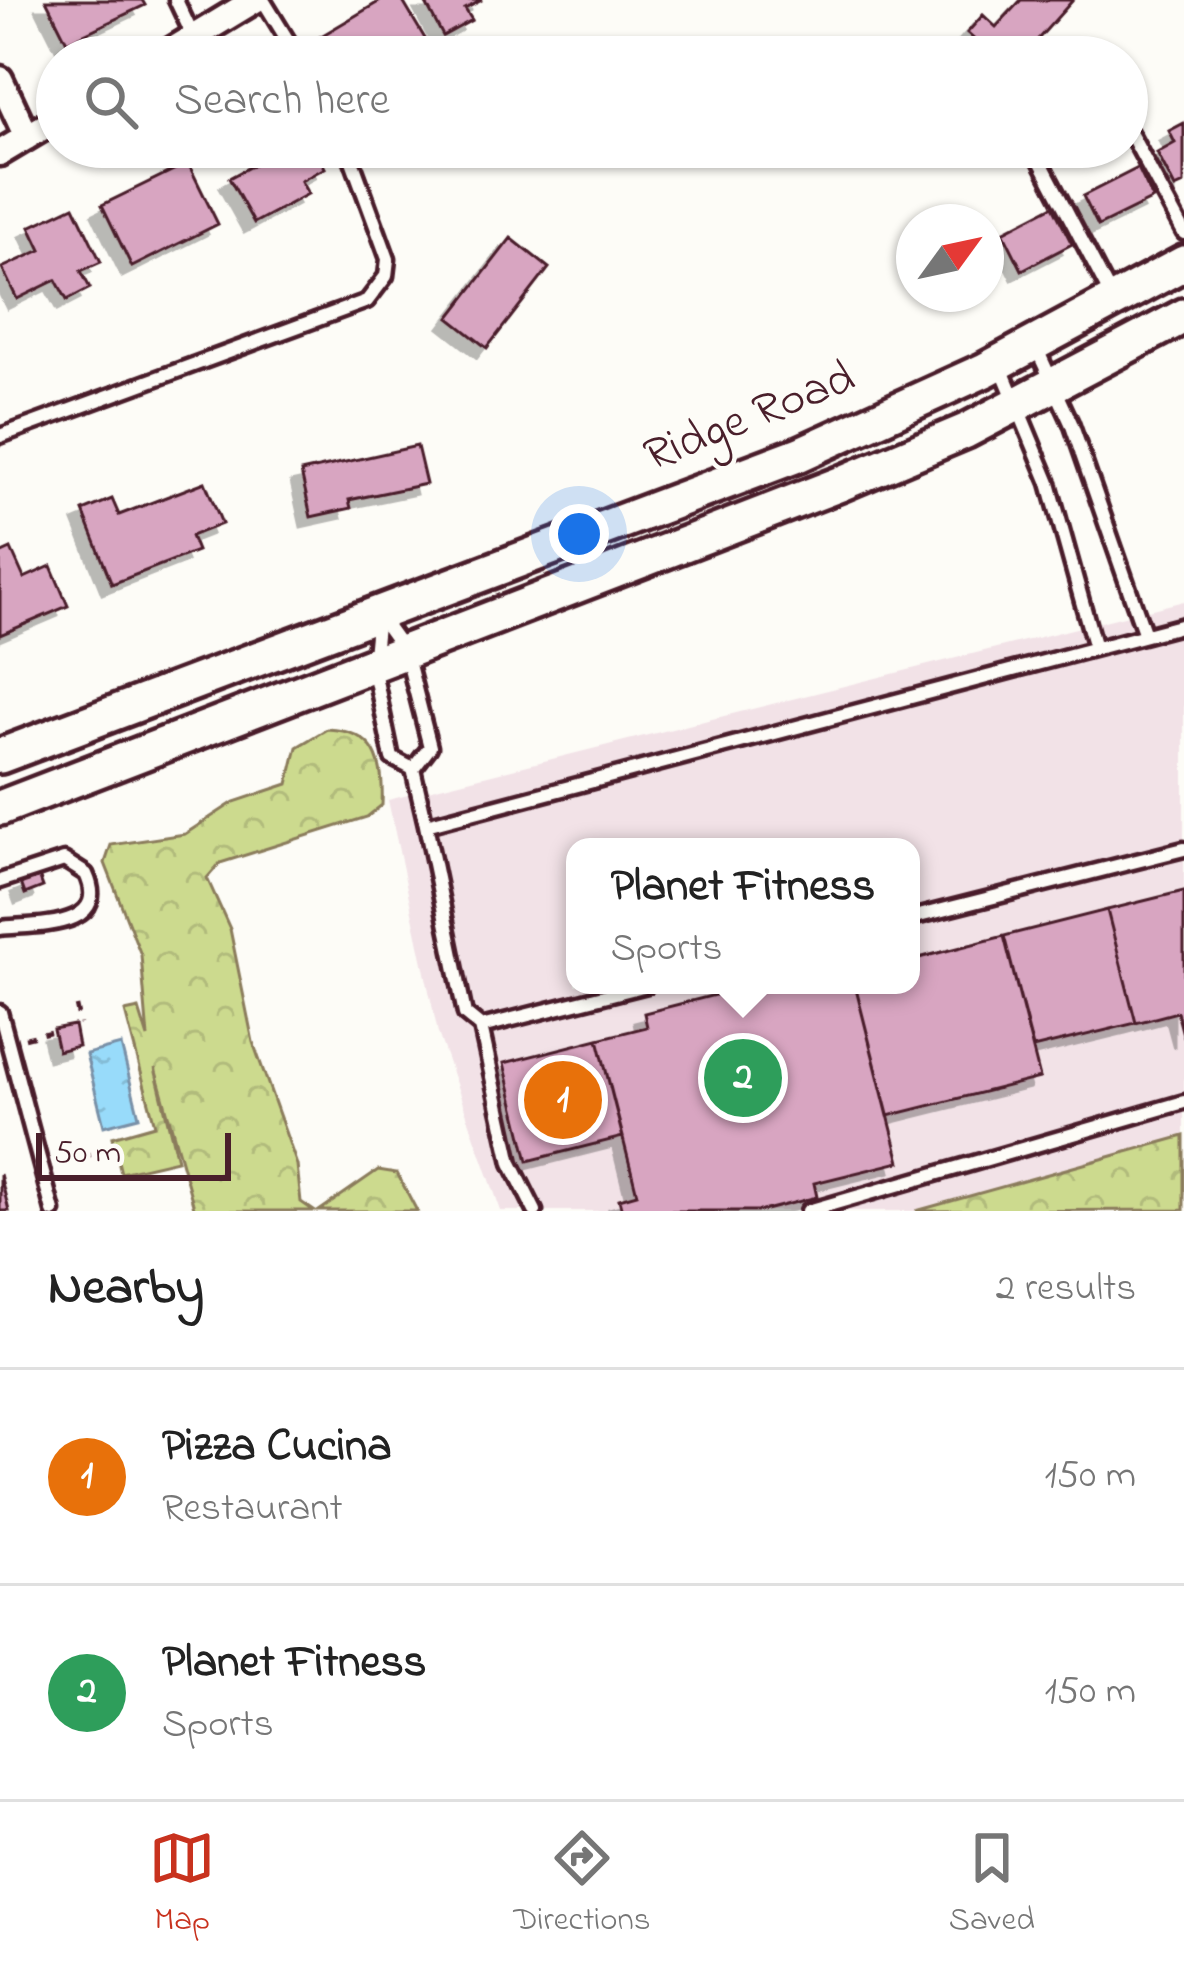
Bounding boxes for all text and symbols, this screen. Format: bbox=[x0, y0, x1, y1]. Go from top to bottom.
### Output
search box bbox=[36, 36, 1148, 168]
icon: search bbox=[78, 69, 144, 135]
text: Search here bbox=[174, 69, 390, 135]
north arrow bbox=[896, 204, 1004, 312]
street label: Ridge Road bbox=[634, 344, 866, 493]
your location bbox=[549, 504, 609, 564]
popup bbox=[566, 838, 920, 994]
text: Planet Fitness bbox=[611, 855, 875, 921]
text: Sports bbox=[611, 921, 722, 978]
pin: 2 bbox=[704, 1033, 782, 1123]
pin: 1 bbox=[524, 1055, 602, 1145]
scale bar bbox=[36, 1127, 231, 1180]
text: 50 m bbox=[54, 1130, 121, 1178]
text: Nearby bbox=[48, 1252, 204, 1327]
text: 2 results bbox=[996, 1261, 1136, 1318]
text: Pizza Cucina bbox=[162, 1415, 392, 1481]
text: 1 bbox=[81, 1448, 93, 1505]
text: 150 m bbox=[1044, 1448, 1136, 1505]
text: Restaurant bbox=[162, 1481, 343, 1538]
text: Planet Fitness bbox=[162, 1631, 426, 1697]
text: 2 bbox=[77, 1664, 97, 1721]
text: 150 m bbox=[1044, 1664, 1136, 1721]
text: Sports bbox=[162, 1697, 274, 1754]
tab: Map bbox=[149, 1825, 215, 1945]
tab: Directions bbox=[513, 1825, 650, 1945]
tab: Saved bbox=[949, 1825, 1035, 1945]

